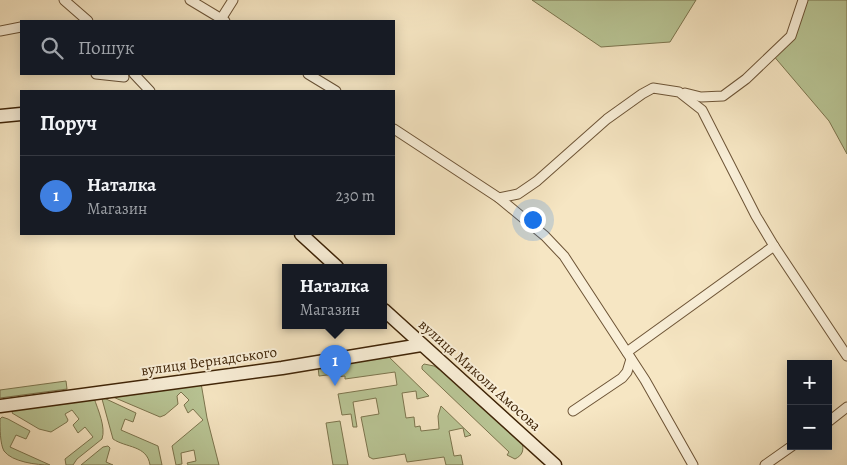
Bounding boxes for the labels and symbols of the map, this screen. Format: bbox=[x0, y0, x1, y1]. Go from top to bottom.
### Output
your location bbox=[520, 207, 546, 233]
street label: вулиця Миколи Амосова bbox=[414, 315, 546, 435]
street label: вулиця Вернадського bbox=[140, 342, 278, 380]
pin: 1 bbox=[319, 345, 351, 386]

